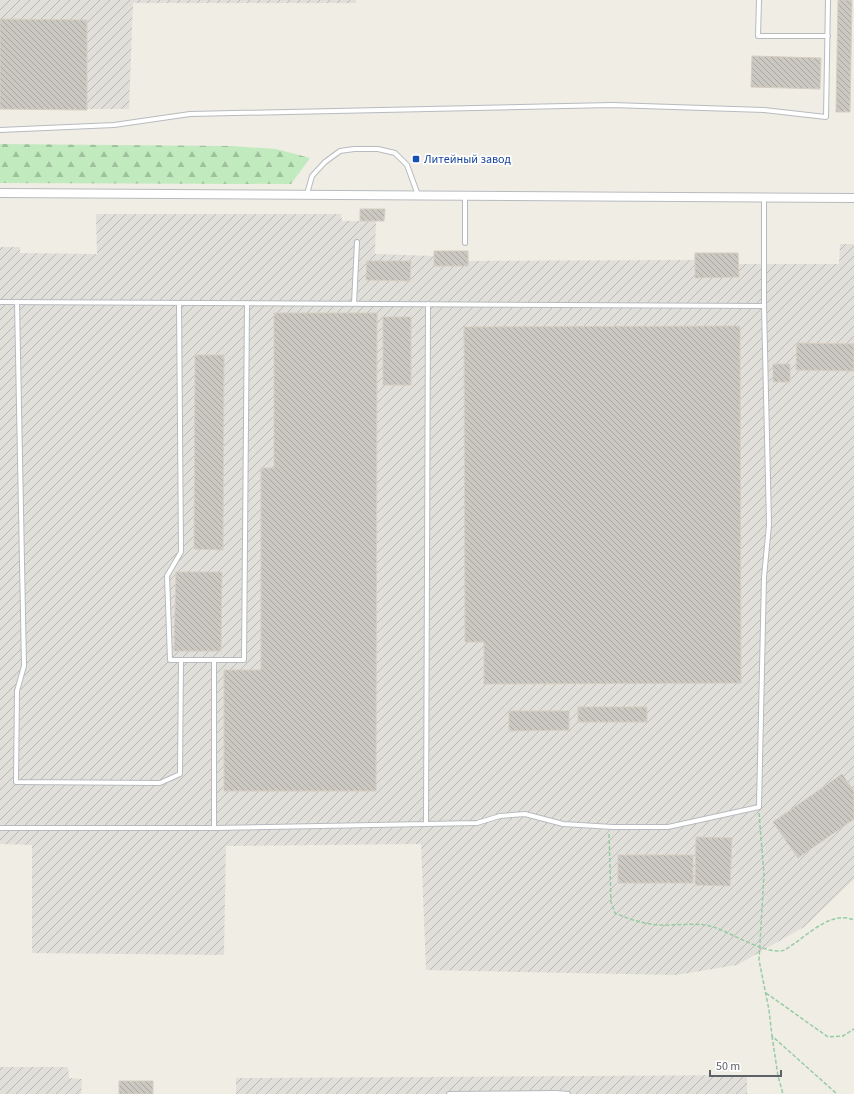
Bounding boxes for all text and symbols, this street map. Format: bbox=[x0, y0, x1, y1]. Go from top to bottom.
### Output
place label: Литейный завод bbox=[424, 151, 512, 168]
marker: Литейный завод bbox=[411, 154, 421, 164]
scale bar bbox=[710, 1052, 781, 1078]
text: 50 m bbox=[716, 1058, 740, 1075]

